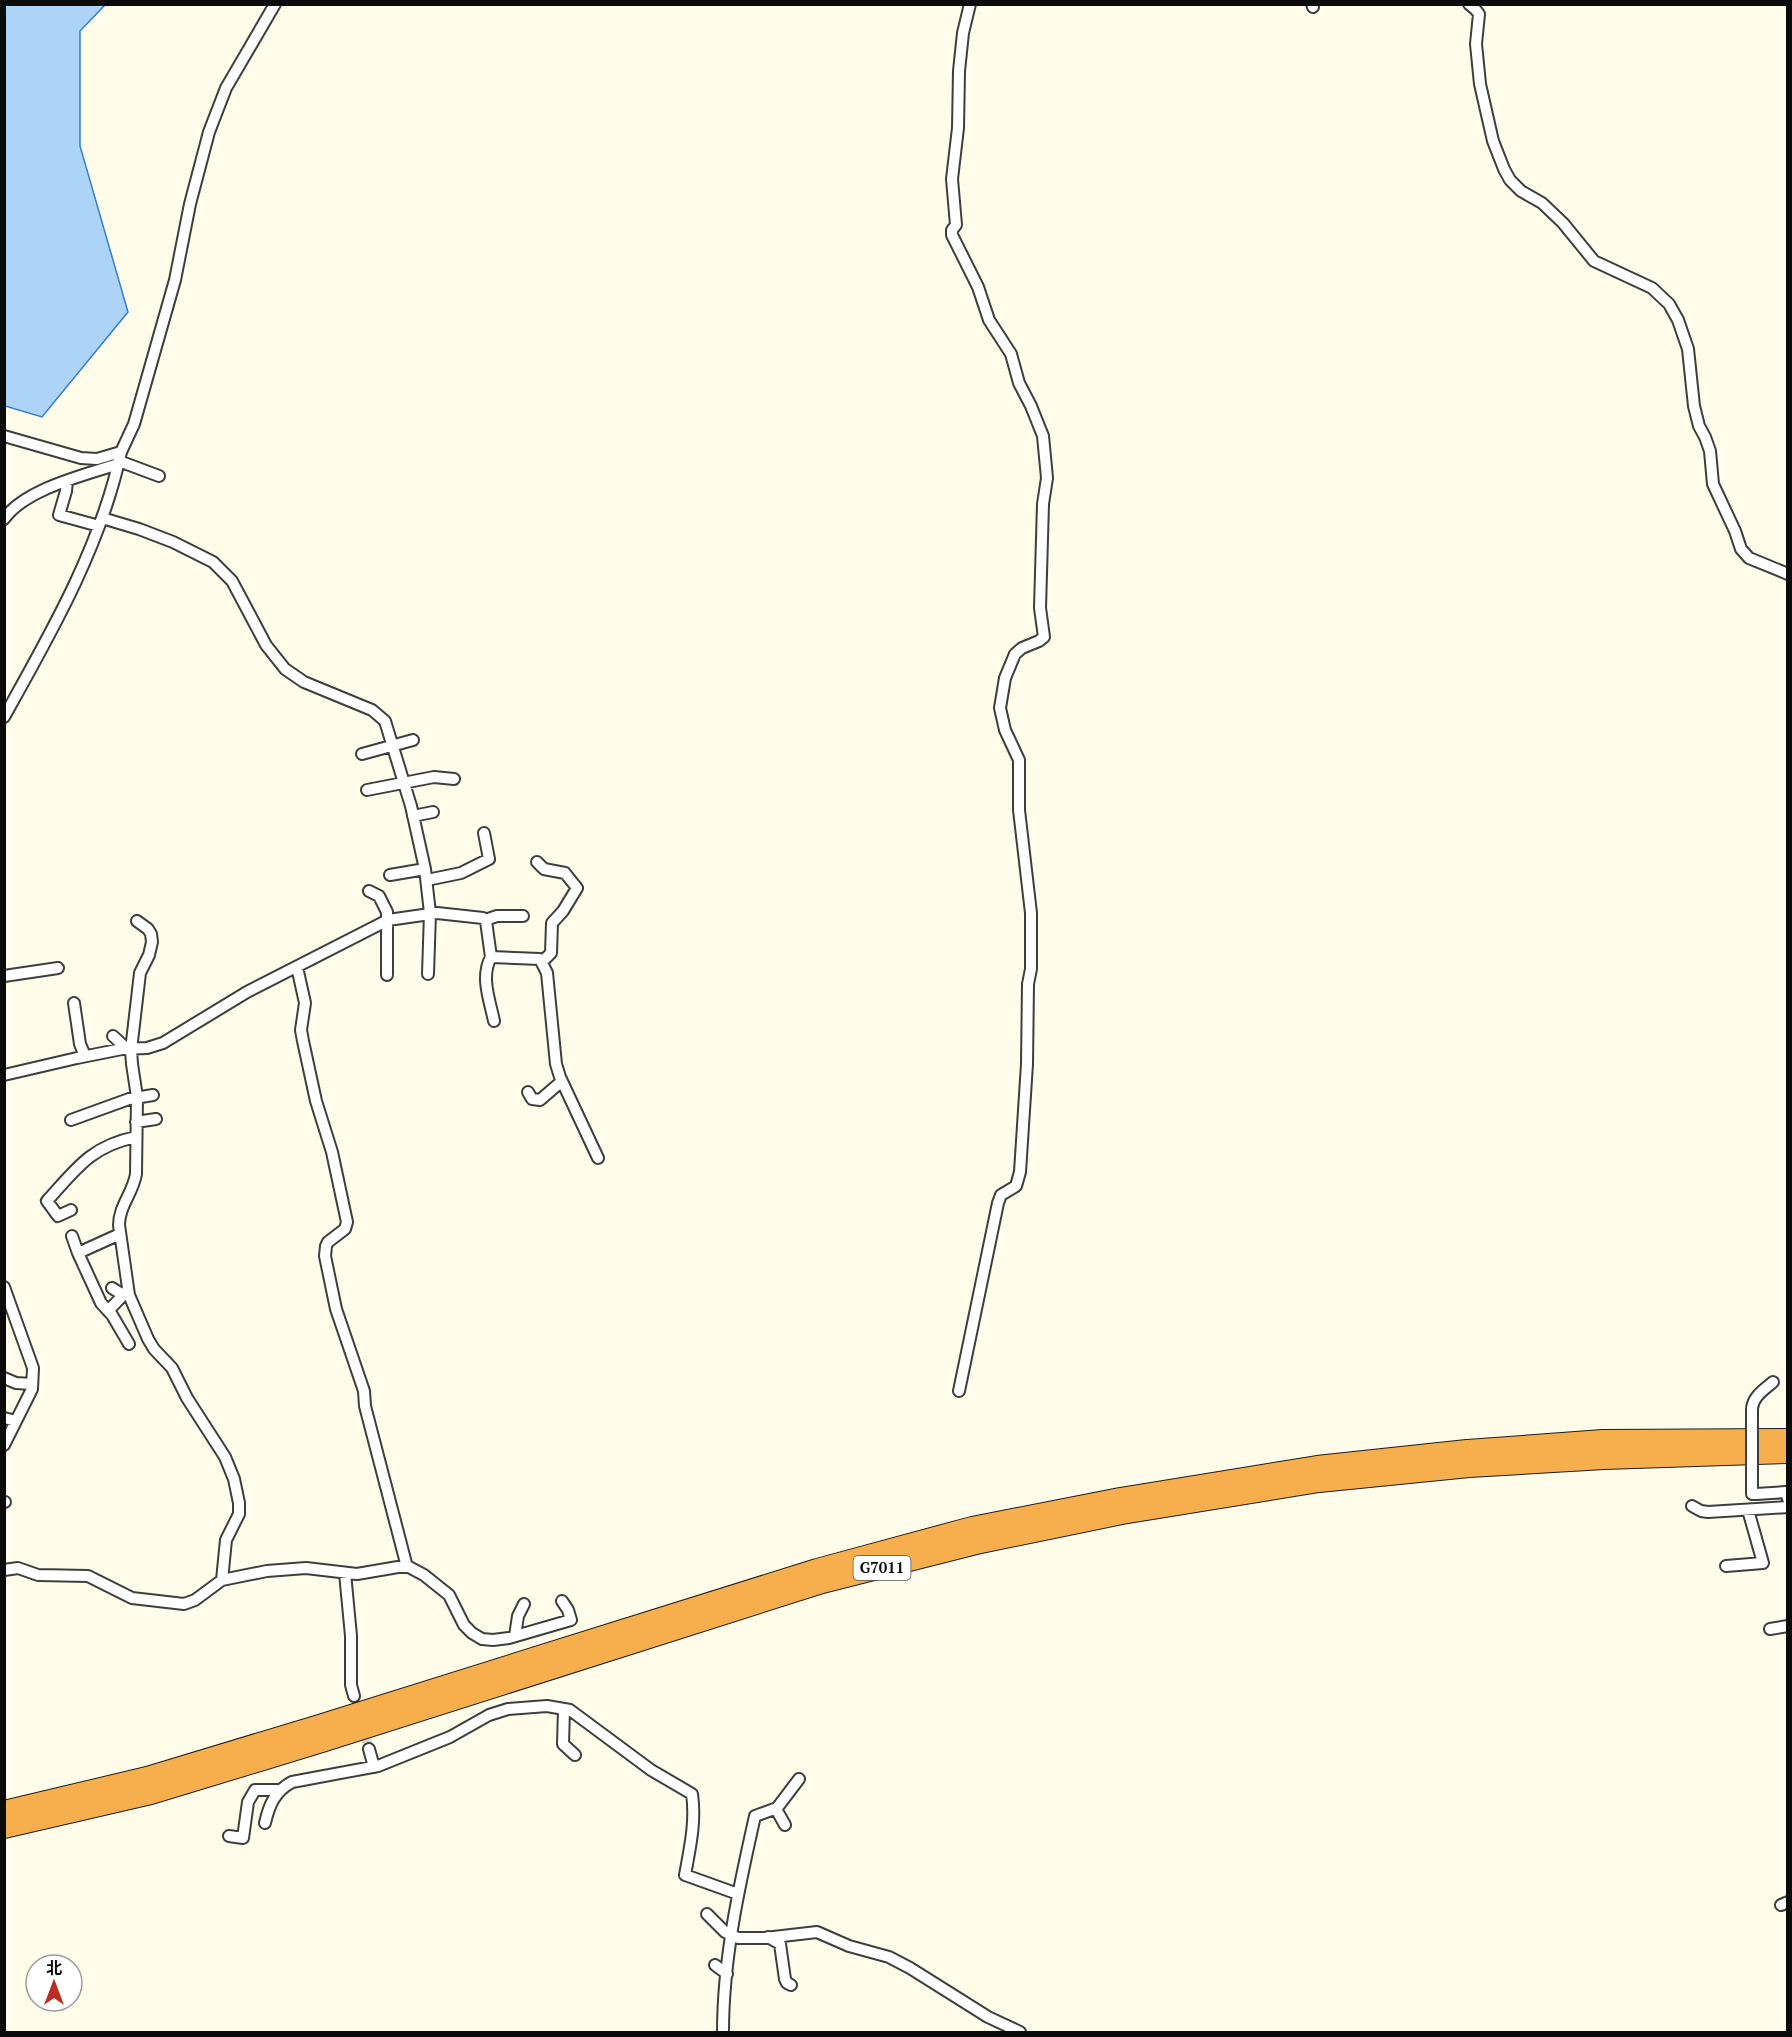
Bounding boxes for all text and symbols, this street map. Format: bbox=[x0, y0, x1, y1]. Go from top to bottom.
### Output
road number: G7011 bbox=[854, 1556, 910, 1580]
north arrow bbox=[24, 1953, 84, 2013]
text: 北 bbox=[46, 1957, 62, 1979]

